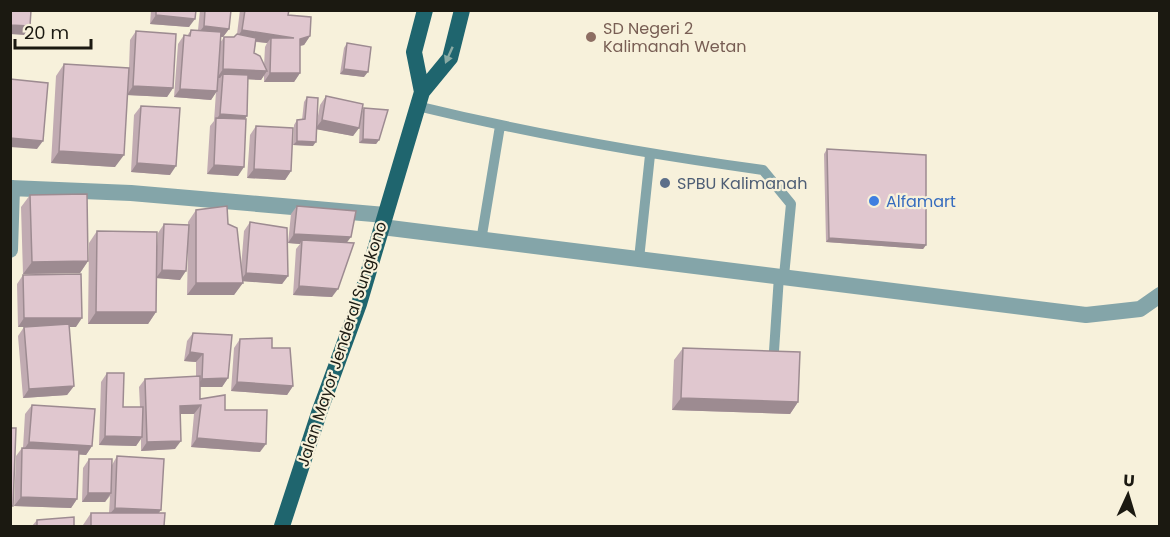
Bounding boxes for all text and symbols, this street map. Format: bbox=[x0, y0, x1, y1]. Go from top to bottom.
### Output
scale bar bbox=[15, 12, 92, 50]
place label: SD Negeri 2 Kalimanah Wetan bbox=[603, 17, 747, 58]
text: 20 m bbox=[24, 20, 69, 45]
marker: SD Negeri 2 Kalimanah Wetan bbox=[584, 30, 598, 44]
one-way arrow bbox=[444, 46, 454, 64]
place label: SPBU Kalimanah bbox=[677, 172, 807, 195]
marker: SPBU Kalimanah bbox=[658, 176, 672, 190]
place label: Alfamart bbox=[886, 190, 956, 213]
marker: Alfamart bbox=[867, 194, 881, 208]
street label: Jalan Mayor Jenderal Sungkono bbox=[291, 218, 393, 470]
north arrow bbox=[1098, 465, 1158, 525]
text: U bbox=[1123, 469, 1135, 492]

